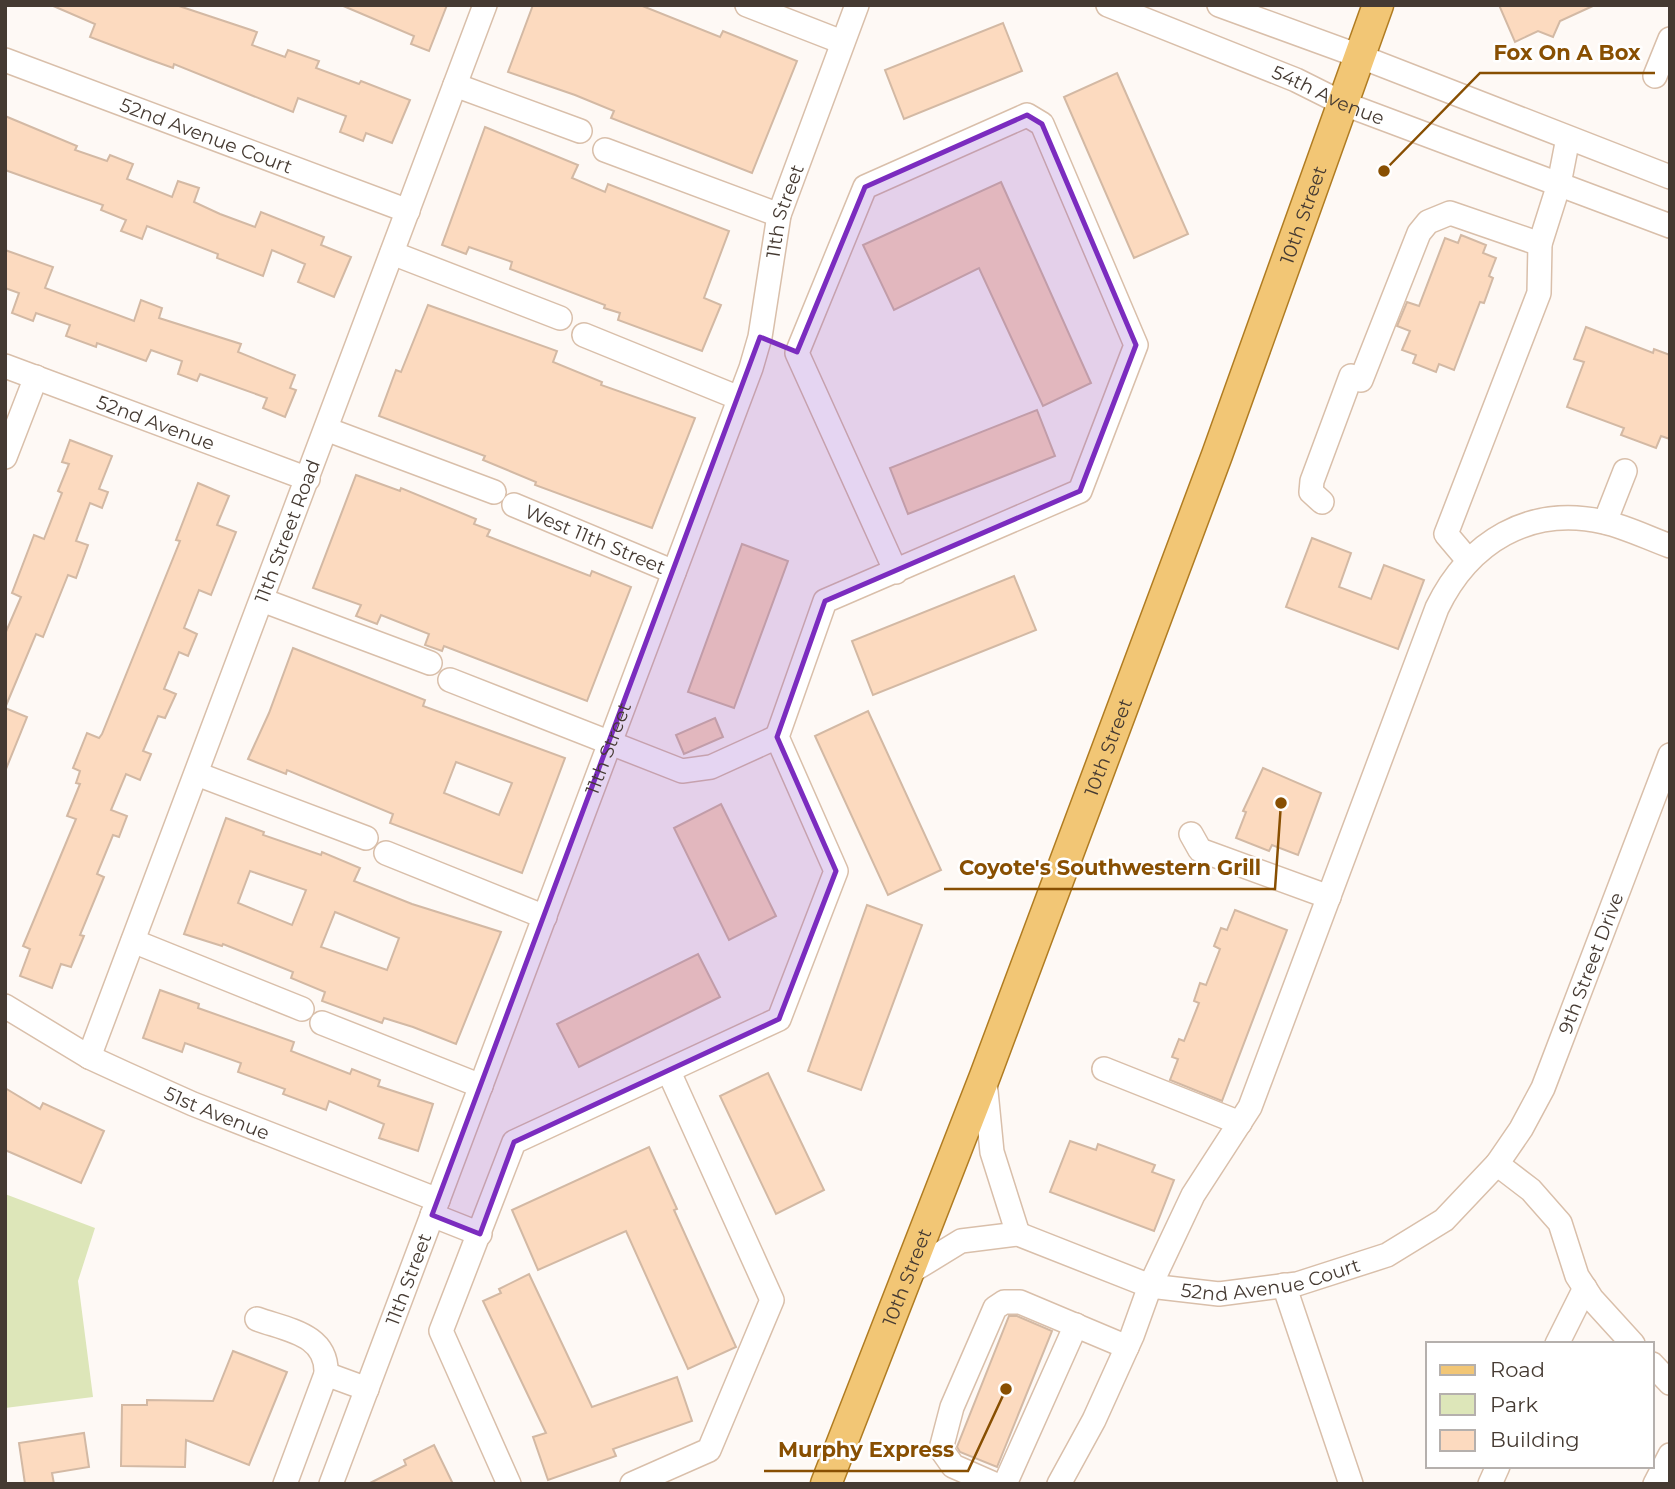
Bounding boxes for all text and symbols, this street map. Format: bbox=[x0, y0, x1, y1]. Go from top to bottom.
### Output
callout: Fox On A Box bbox=[1480, 31, 1655, 73]
text: Fox On A Box bbox=[1493, 40, 1641, 65]
street label: 54th Avenue bbox=[1269, 60, 1388, 129]
street label: 52nd Avenue Court bbox=[117, 93, 296, 178]
street label: 11th Street bbox=[761, 161, 808, 260]
street label: 10th Street bbox=[1275, 162, 1331, 267]
street label: 52nd Avenue bbox=[94, 390, 218, 455]
street label: 11th Street Road bbox=[250, 456, 324, 606]
street label: West 11th Street bbox=[521, 499, 669, 579]
street label: 10th Street bbox=[1079, 695, 1137, 799]
street label: 11th Street bbox=[580, 699, 636, 798]
callout: Coyote's Southwestern Grill bbox=[944, 847, 1275, 889]
text: Coyote's Southwestern Grill bbox=[959, 855, 1261, 880]
street label: 9th Street Drive bbox=[1553, 889, 1628, 1037]
street label: 51st Avenue bbox=[161, 1081, 273, 1144]
street label: 10th Street bbox=[877, 1225, 936, 1329]
street label: 11th Street bbox=[380, 1229, 436, 1328]
street label: 52nd Avenue Court bbox=[1180, 1253, 1363, 1306]
legend bbox=[1426, 1342, 1654, 1468]
text: Road bbox=[1490, 1357, 1545, 1382]
text: Park bbox=[1490, 1392, 1538, 1417]
text: Building bbox=[1490, 1427, 1580, 1452]
callout: Murphy Express bbox=[764, 1429, 968, 1471]
text: Murphy Express bbox=[778, 1437, 954, 1462]

